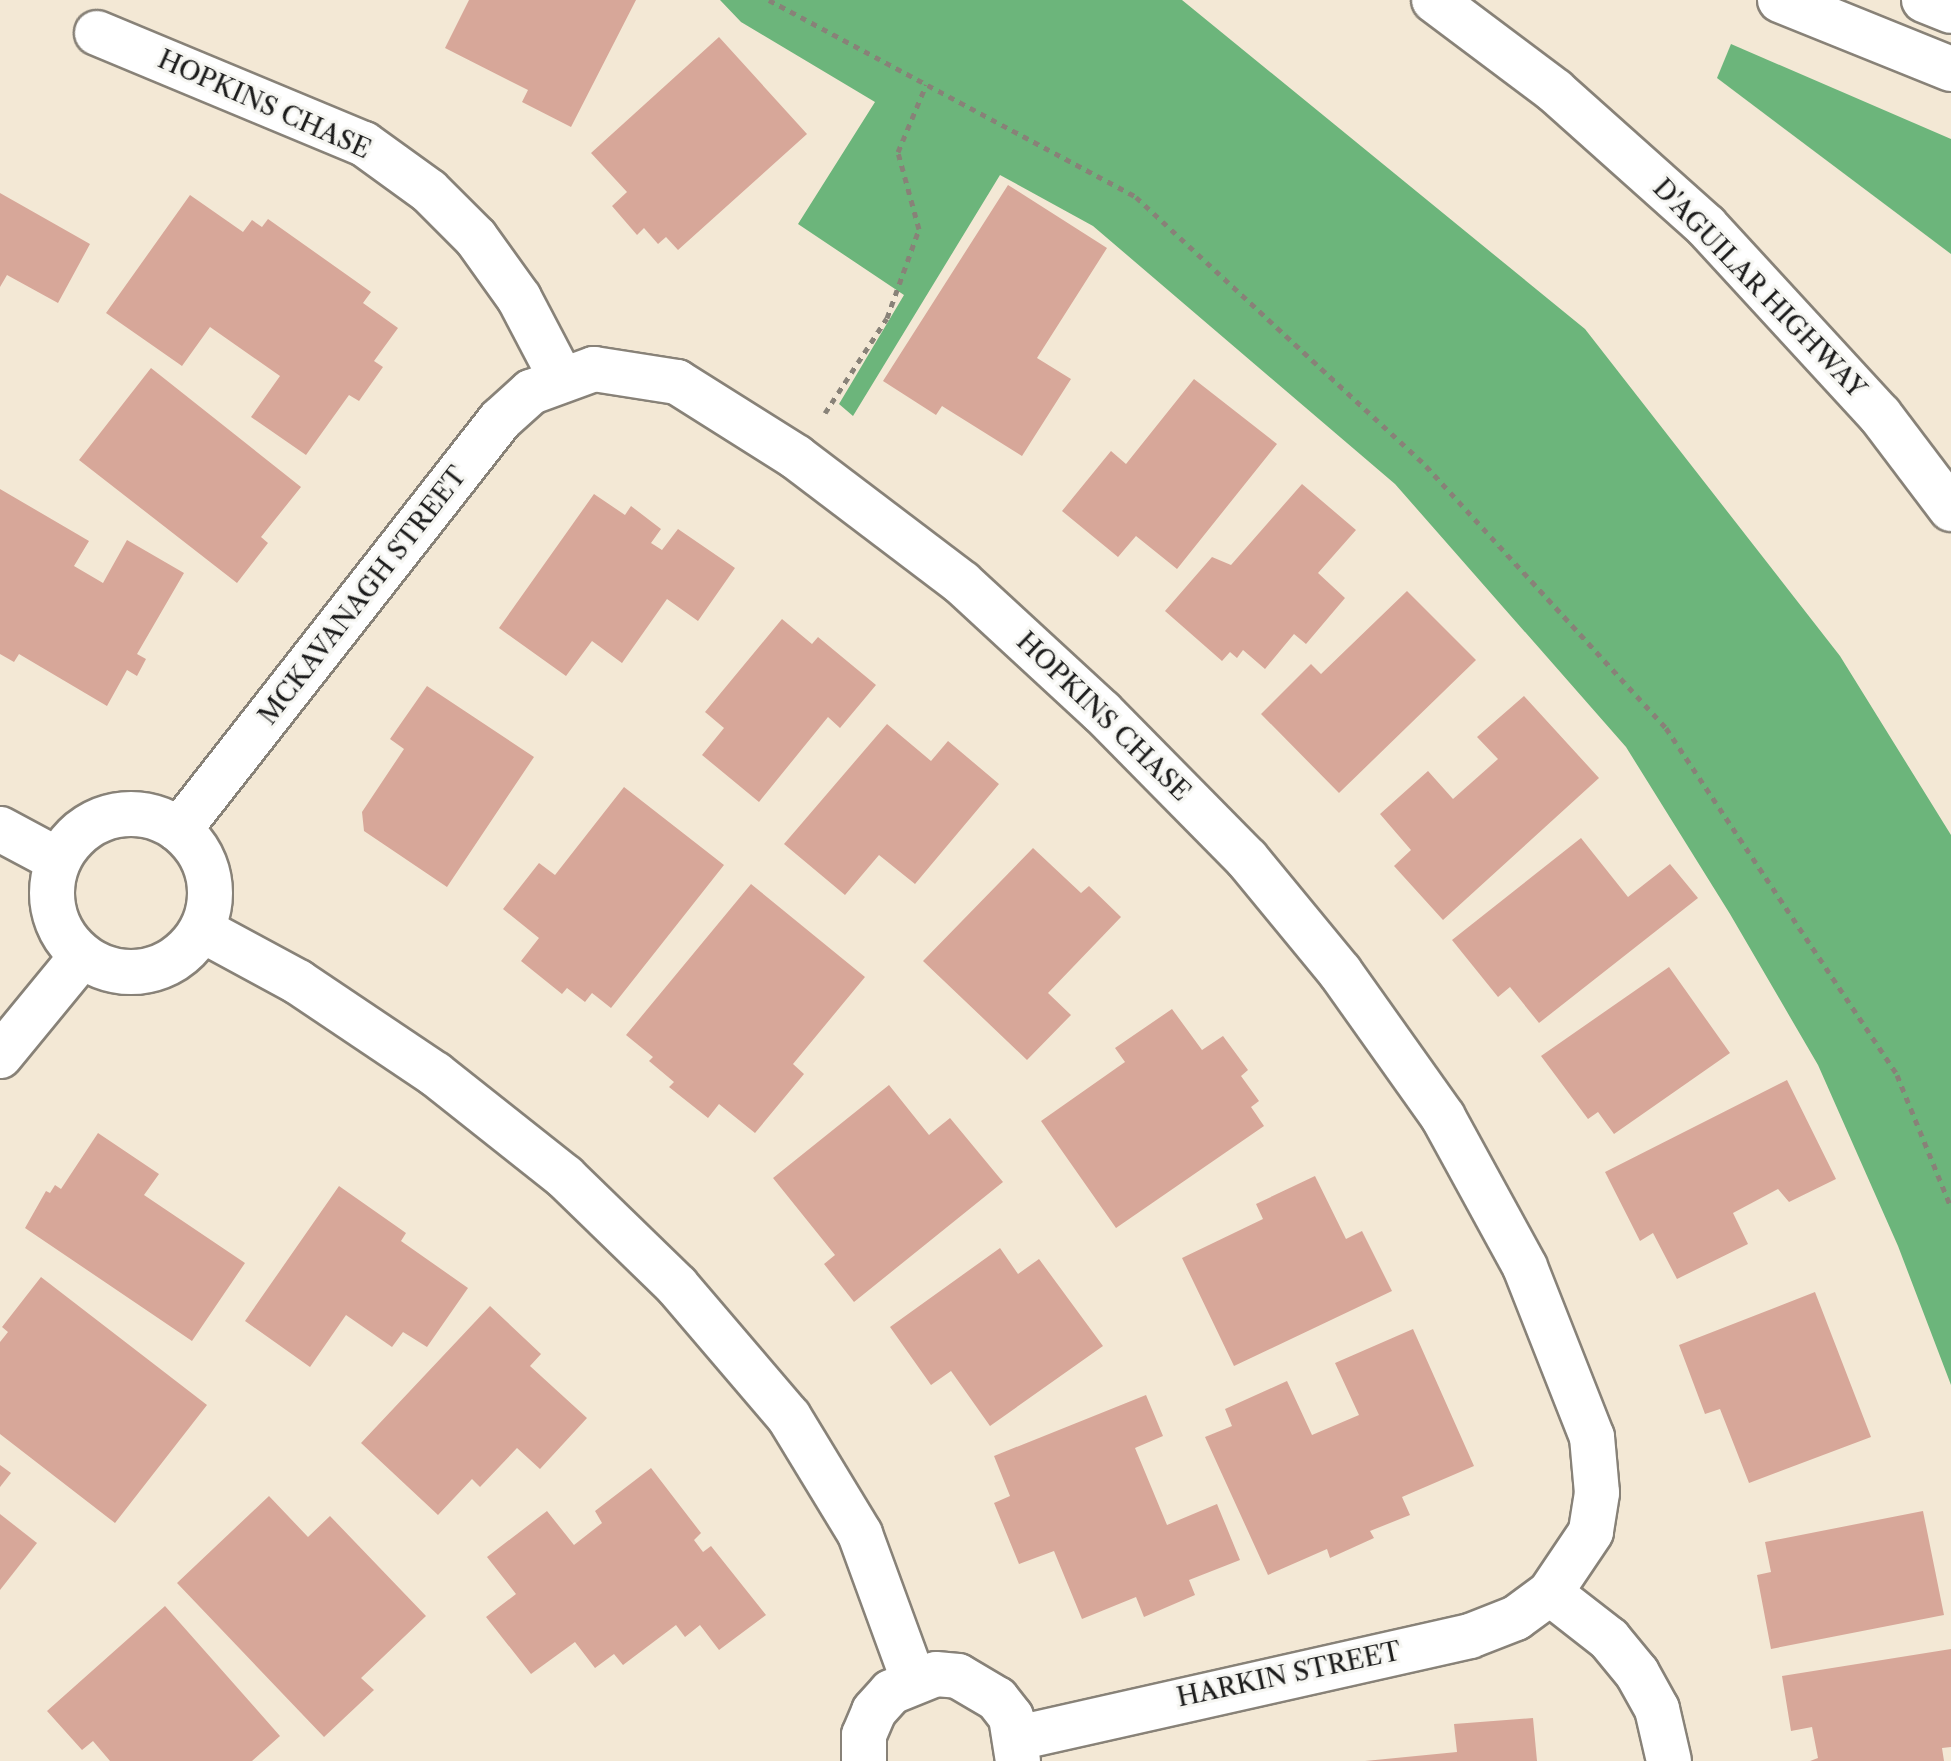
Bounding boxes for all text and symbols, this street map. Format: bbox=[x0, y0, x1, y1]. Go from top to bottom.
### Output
street label: HOPKINS CHASE bbox=[153, 44, 375, 166]
street label: D'AGUILAR HIGHWAY bbox=[1646, 173, 1872, 405]
street label: MCKAVANAGH STREET bbox=[253, 461, 473, 731]
street label: HOPKINS CHASE bbox=[1010, 626, 1196, 808]
street label: HARKIN STREET bbox=[1174, 1636, 1404, 1714]

